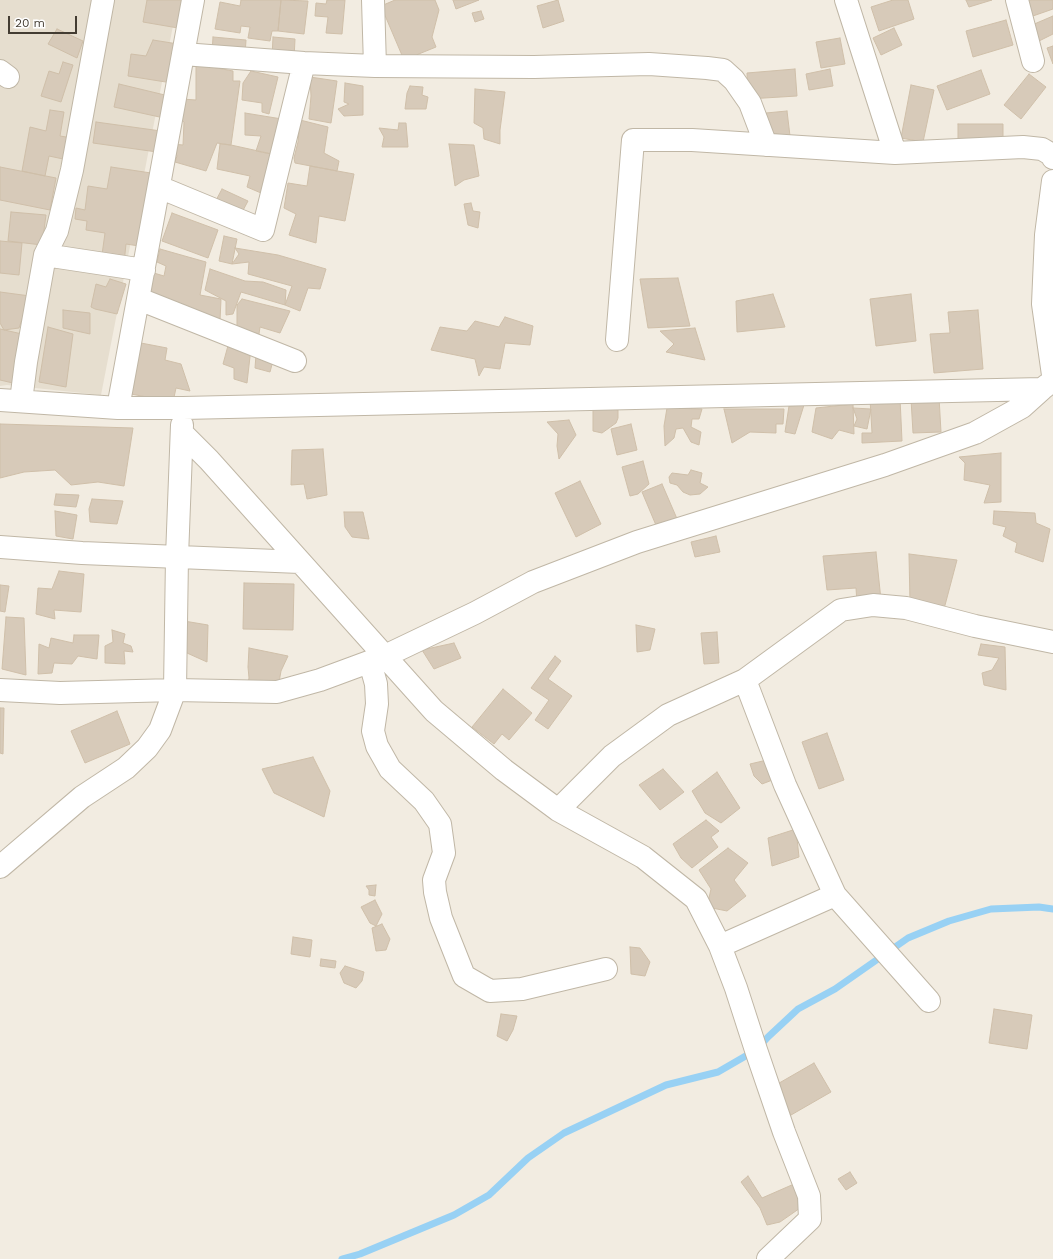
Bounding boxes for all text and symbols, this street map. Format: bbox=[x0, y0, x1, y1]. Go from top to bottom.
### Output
scale bar bbox=[10, 8, 79, 34]
text: 20 m bbox=[15, 16, 45, 30]

